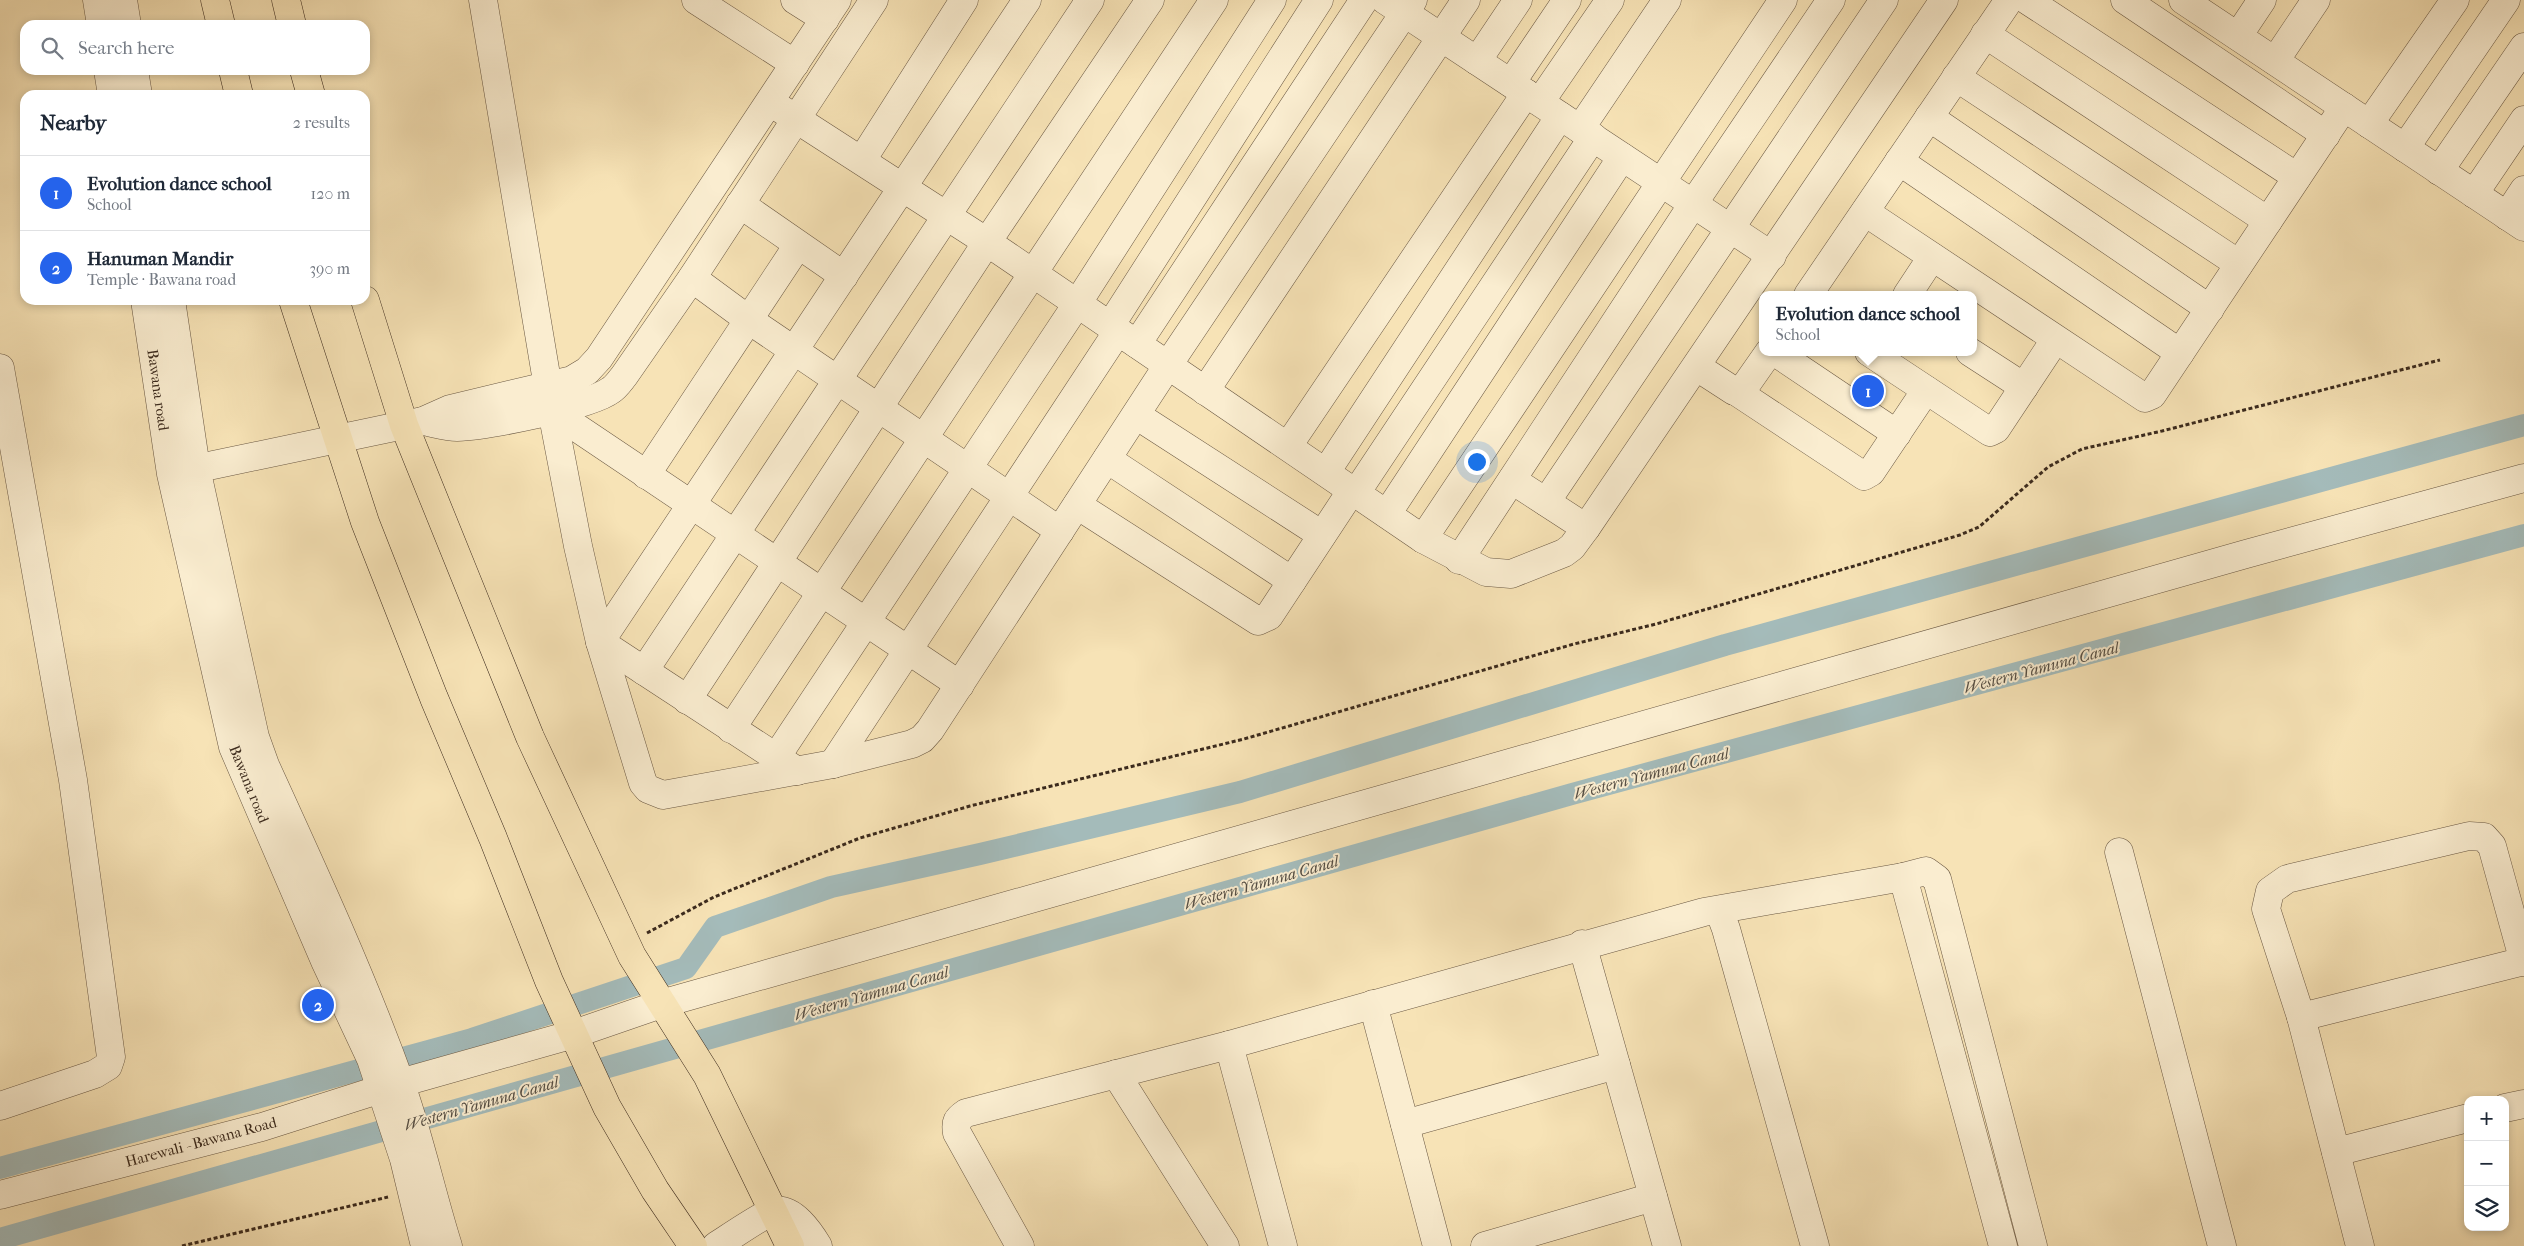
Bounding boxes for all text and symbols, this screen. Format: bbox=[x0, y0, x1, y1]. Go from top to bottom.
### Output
search box bbox=[20, 20, 370, 75]
icon: search bbox=[38, 34, 66, 62]
text: Search here bbox=[78, 37, 174, 59]
text: Nearby bbox=[40, 111, 106, 135]
text: 2 results bbox=[293, 113, 350, 132]
text: Evolution dance school bbox=[87, 173, 272, 195]
text: 1 bbox=[53, 184, 59, 203]
text: 120 m bbox=[311, 184, 350, 203]
text: School bbox=[87, 195, 132, 214]
text: Hanuman Mandir bbox=[87, 248, 233, 270]
text: 2 bbox=[52, 259, 60, 278]
text: 390 m bbox=[309, 259, 350, 278]
text: Temple · Bawana road bbox=[87, 270, 236, 289]
popup bbox=[1759, 291, 1977, 356]
text: Evolution dance school bbox=[1776, 303, 1960, 325]
text: School bbox=[1776, 325, 1820, 344]
street label: Bawana road bbox=[143, 348, 173, 433]
pin: 1 bbox=[1852, 372, 1884, 410]
your location bbox=[1464, 449, 1490, 475]
water label: Western Yamuna Canal bbox=[1962, 637, 2123, 697]
street label: Bawana road bbox=[225, 743, 273, 826]
water label: Western Yamuna Canal bbox=[1572, 743, 1733, 803]
water label: Western Yamuna Canal bbox=[1182, 851, 1342, 914]
water label: Western Yamuna Canal bbox=[792, 962, 952, 1025]
pin: 2 bbox=[302, 986, 334, 1024]
water label: Western Yamuna Canal bbox=[402, 1072, 562, 1135]
map controls bbox=[2464, 1096, 2509, 1231]
button: + bbox=[2464, 1096, 2509, 1141]
street label: Harewali - Bawana Road bbox=[123, 1113, 279, 1171]
button: − bbox=[2464, 1141, 2509, 1186]
button: layers bbox=[2464, 1186, 2509, 1231]

